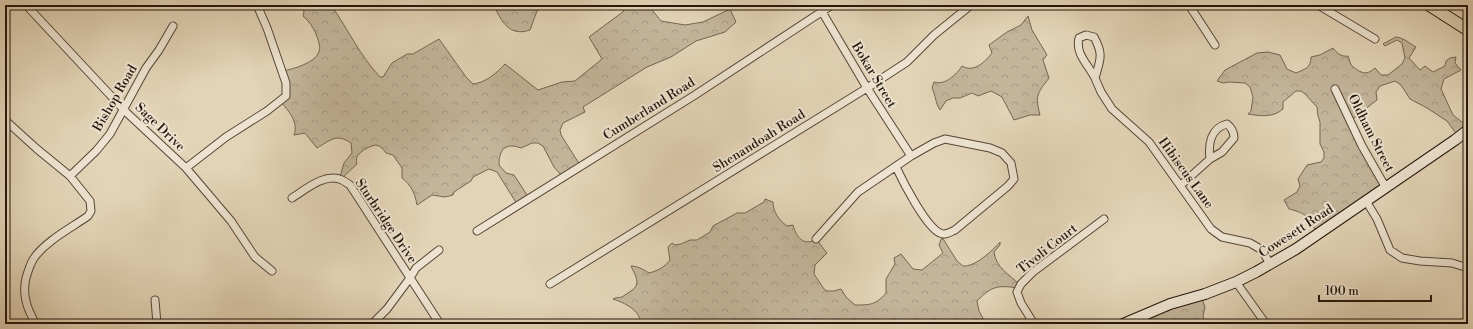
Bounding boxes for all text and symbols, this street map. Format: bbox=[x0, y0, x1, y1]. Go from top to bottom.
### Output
street label: Bokar Street bbox=[848, 38, 900, 111]
street label: Bishop Road bbox=[89, 61, 141, 135]
street label: Cumberland Road bbox=[600, 74, 698, 144]
street label: Oldham Street bbox=[1345, 91, 1398, 175]
street label: Sage Drive bbox=[132, 99, 189, 155]
street label: Shenandoah Road bbox=[710, 106, 809, 176]
street label: Hibiscus Lane bbox=[1155, 134, 1217, 212]
street label: Sturbridge Drive bbox=[352, 176, 421, 267]
street label: Cowesett Road bbox=[1256, 201, 1337, 261]
street label: Tivoli Court bbox=[1014, 220, 1081, 277]
scale bar bbox=[1319, 277, 1431, 303]
text: 100 m bbox=[1325, 284, 1359, 299]

